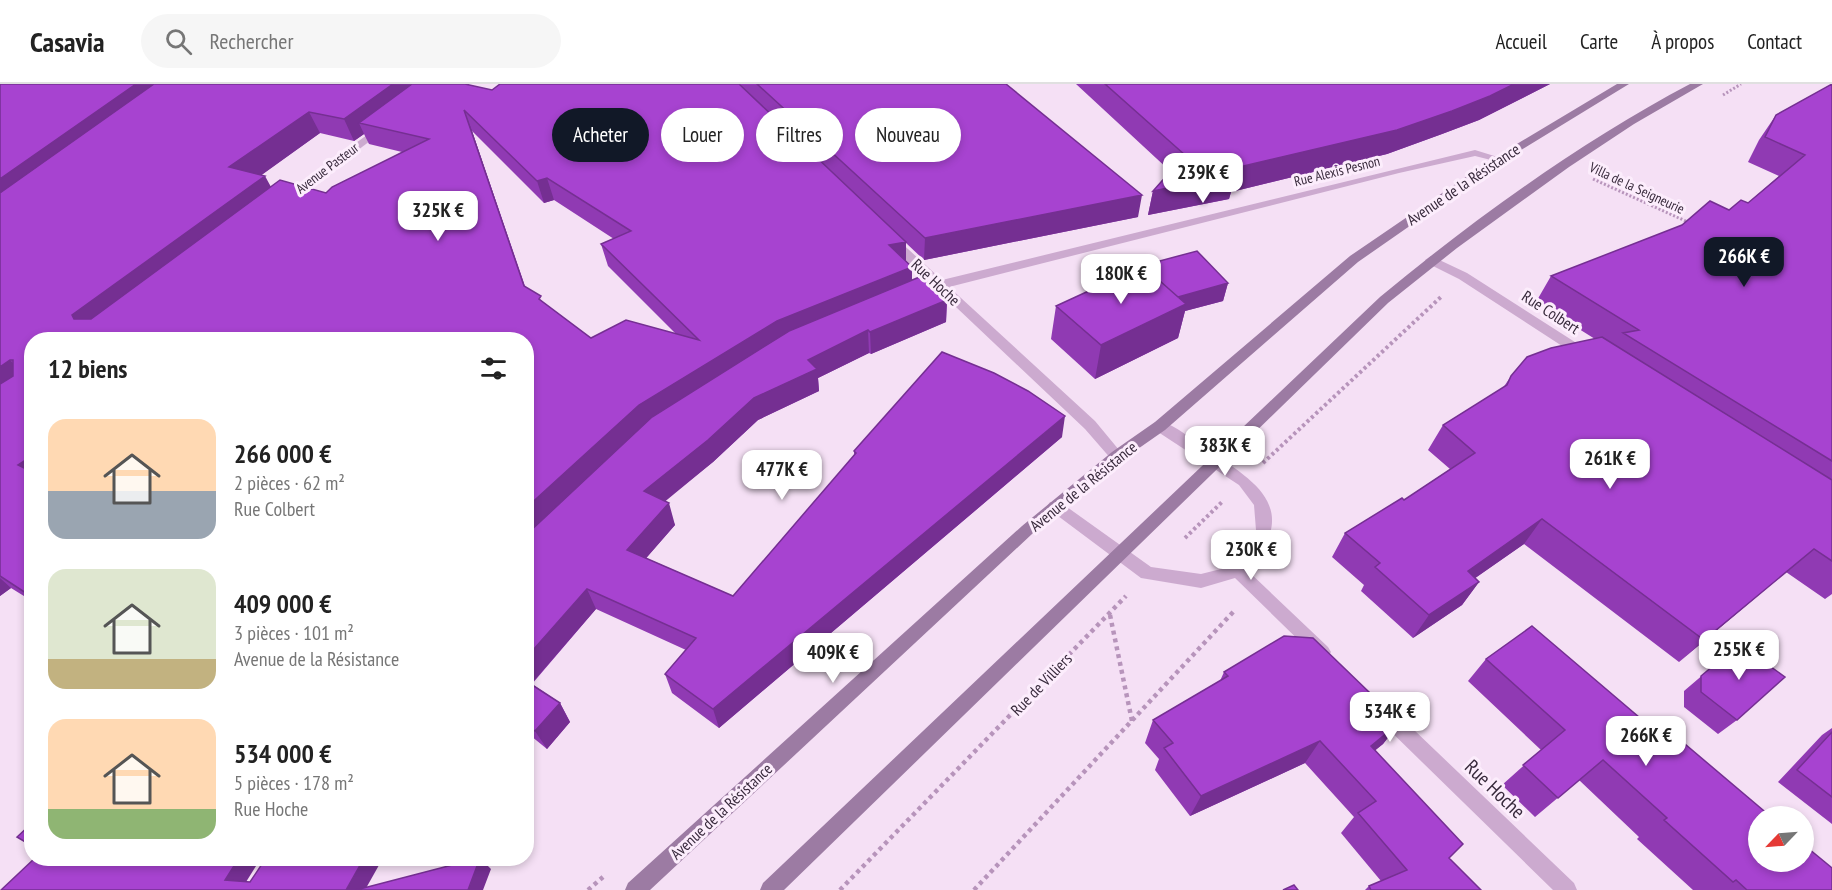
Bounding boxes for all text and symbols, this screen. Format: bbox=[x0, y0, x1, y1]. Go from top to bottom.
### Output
search box bbox=[141, 14, 561, 68]
text: Casavia bbox=[30, 23, 105, 60]
icon: search bbox=[162, 25, 195, 58]
text: Rechercher bbox=[210, 27, 293, 55]
text: Accueil bbox=[1495, 28, 1547, 55]
text: Carte bbox=[1580, 28, 1618, 55]
text: À propos bbox=[1651, 28, 1714, 55]
text: Contact bbox=[1747, 28, 1802, 55]
chip: Acheter bbox=[552, 108, 649, 162]
chip: Louer bbox=[661, 108, 744, 162]
chip: Filtres bbox=[756, 108, 843, 162]
chip: Nouveau bbox=[855, 108, 961, 162]
street label: Avenue Pasteur bbox=[292, 138, 362, 197]
street label: Avenue de la Résistance bbox=[1403, 139, 1523, 229]
street label: Rue Alexis Pesnon bbox=[1292, 152, 1382, 190]
pin: 239K € bbox=[1154, 153, 1252, 204]
street label: Villa de la Seigneurie bbox=[1586, 158, 1688, 218]
text: 239K € bbox=[1177, 159, 1229, 185]
pin: 325K € bbox=[389, 191, 487, 242]
text: 325K € bbox=[412, 197, 464, 223]
pin: 266K € bbox=[1695, 237, 1793, 288]
text: 266K € bbox=[1718, 243, 1770, 269]
street label: Rue Hoche bbox=[907, 254, 965, 310]
pin: 180K € bbox=[1072, 254, 1170, 305]
text: 180K € bbox=[1095, 260, 1147, 286]
street label: Rue Colbert bbox=[1518, 286, 1584, 338]
text: 12 biens bbox=[48, 352, 127, 385]
icon: filters bbox=[477, 352, 510, 385]
pin: 383K € bbox=[1176, 426, 1274, 477]
text: 383K € bbox=[1199, 432, 1251, 458]
text: 266 000 € bbox=[234, 437, 332, 470]
street label: Avenue de la Résistance bbox=[1025, 437, 1141, 535]
pin: 261K € bbox=[1561, 439, 1659, 490]
icon: home bbox=[96, 443, 168, 515]
text: 261K € bbox=[1584, 445, 1636, 471]
pin: 477K € bbox=[733, 450, 831, 501]
text: 477K € bbox=[756, 456, 808, 482]
text: 2 pièces · 62 m² bbox=[234, 470, 345, 496]
text: Rue Colbert bbox=[234, 496, 315, 522]
pin: 230K € bbox=[1202, 530, 1300, 581]
text: 230K € bbox=[1225, 536, 1277, 562]
text: 409 000 € bbox=[234, 587, 332, 620]
icon: home bbox=[96, 593, 168, 665]
text: 3 pièces · 101 m² bbox=[234, 620, 354, 646]
pin: 255K € bbox=[1690, 630, 1788, 681]
pin: 409K € bbox=[784, 633, 882, 684]
text: 255K € bbox=[1713, 636, 1765, 662]
text: 409K € bbox=[807, 639, 859, 665]
text: Avenue de la Résistance bbox=[234, 646, 399, 672]
street label: Rue de Villiers bbox=[1006, 648, 1076, 720]
pin: 534K € bbox=[1341, 692, 1439, 743]
text: 534K € bbox=[1364, 698, 1416, 724]
pin: 266K € bbox=[1597, 716, 1695, 767]
text: 266K € bbox=[1620, 722, 1672, 748]
text: 534 000 € bbox=[234, 737, 332, 770]
icon: home bbox=[96, 743, 168, 815]
street label: Rue Hoche bbox=[1459, 754, 1531, 824]
street label: Avenue de la Résistance bbox=[666, 759, 776, 863]
text: 5 pièces · 178 m² bbox=[234, 770, 354, 796]
text: Rue Hoche bbox=[234, 796, 308, 822]
north arrow bbox=[1748, 806, 1814, 872]
map controls bbox=[1748, 806, 1814, 872]

